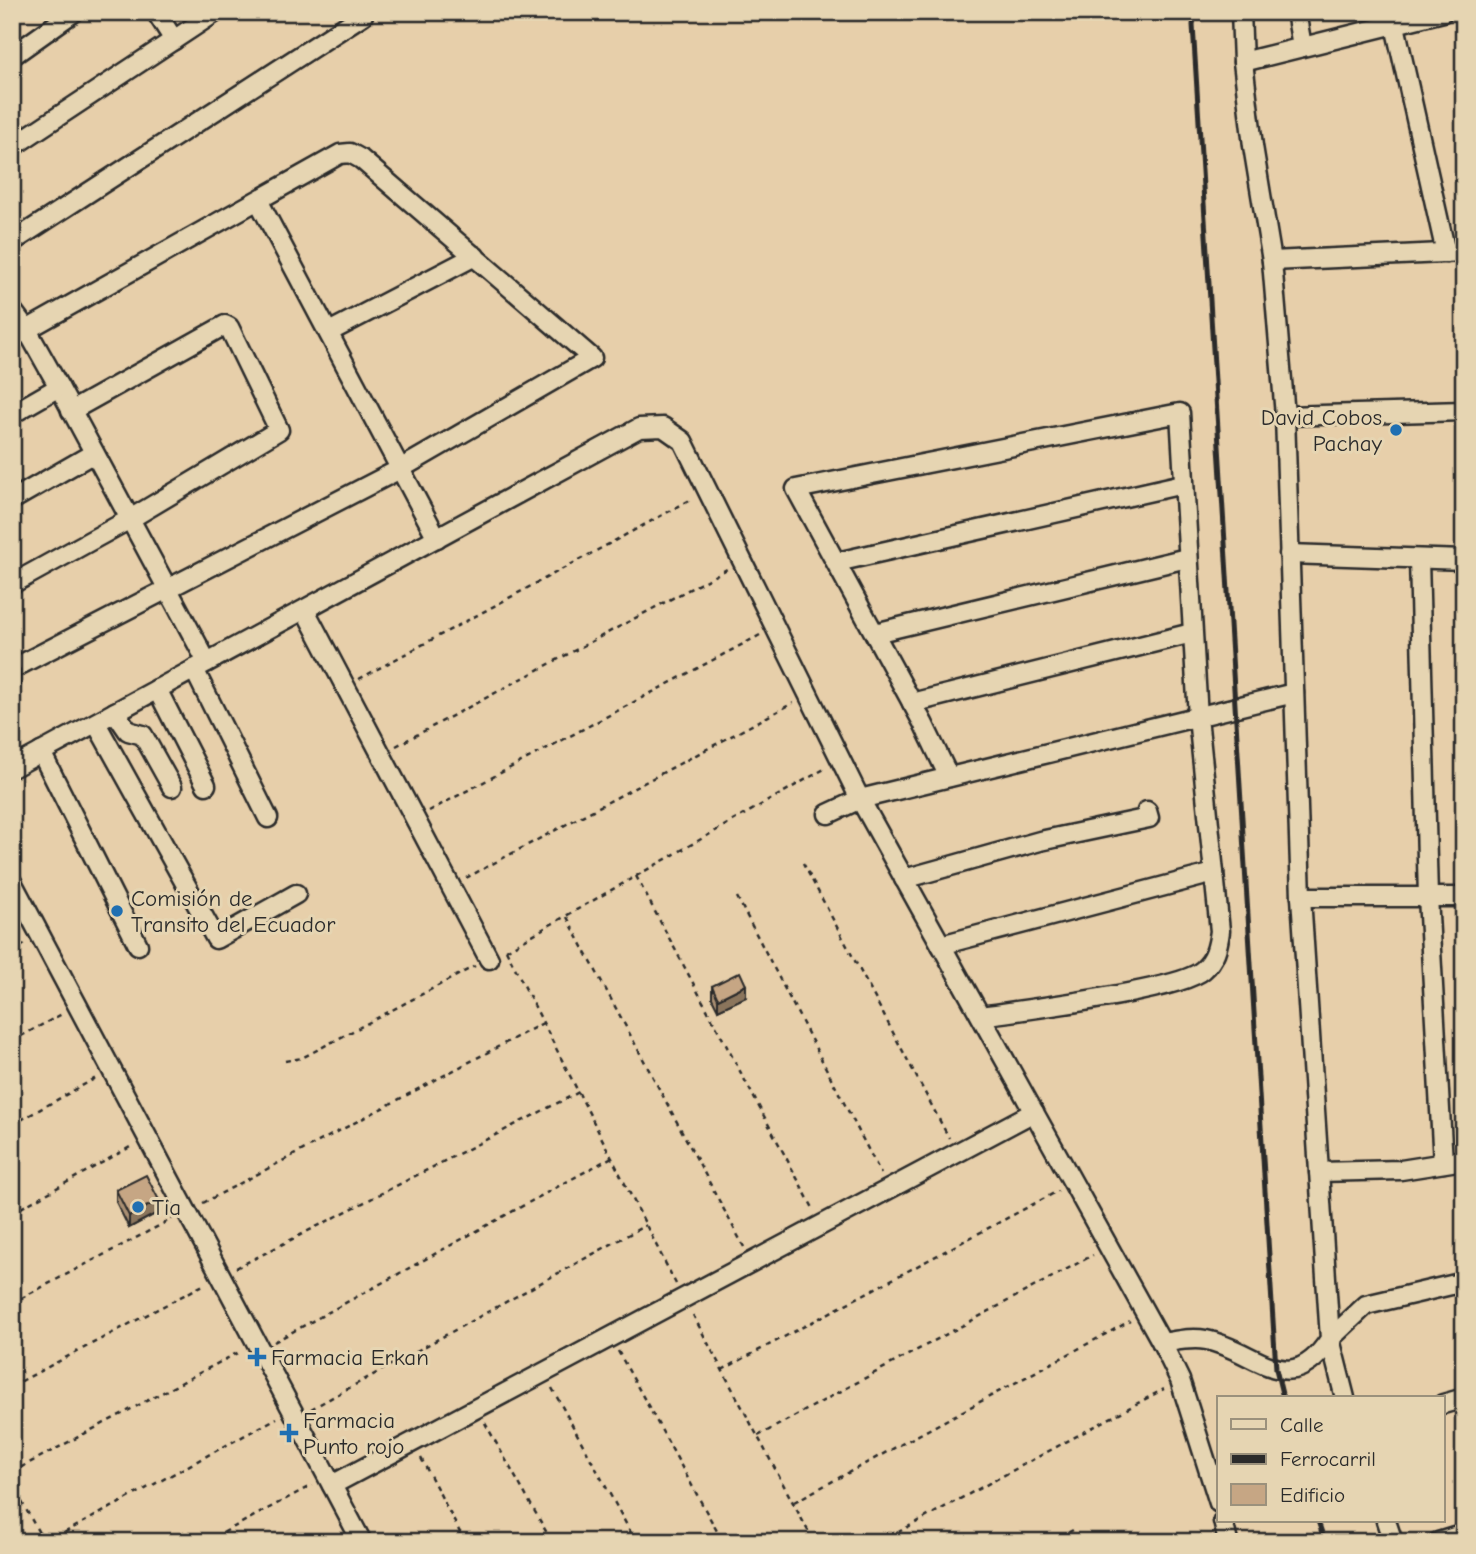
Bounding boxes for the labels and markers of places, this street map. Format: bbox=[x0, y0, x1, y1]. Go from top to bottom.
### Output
place label: David Cobos Pachay bbox=[1261, 404, 1383, 457]
marker: David Cobos Pachay bbox=[1388, 422, 1404, 438]
place label: Comisión de Transito del Ecuador bbox=[131, 885, 336, 938]
marker: Comisión de Transito del Ecuador bbox=[109, 903, 125, 919]
place label: Tia bbox=[152, 1194, 181, 1221]
marker: Tia bbox=[130, 1199, 146, 1215]
place label: Farmacia Erkan bbox=[271, 1344, 429, 1371]
marker: Farmacia Erkan bbox=[249, 1349, 265, 1365]
place label: Farmacia Punto rojo bbox=[303, 1407, 405, 1460]
marker: Farmacia Punto rojo bbox=[281, 1425, 297, 1441]

